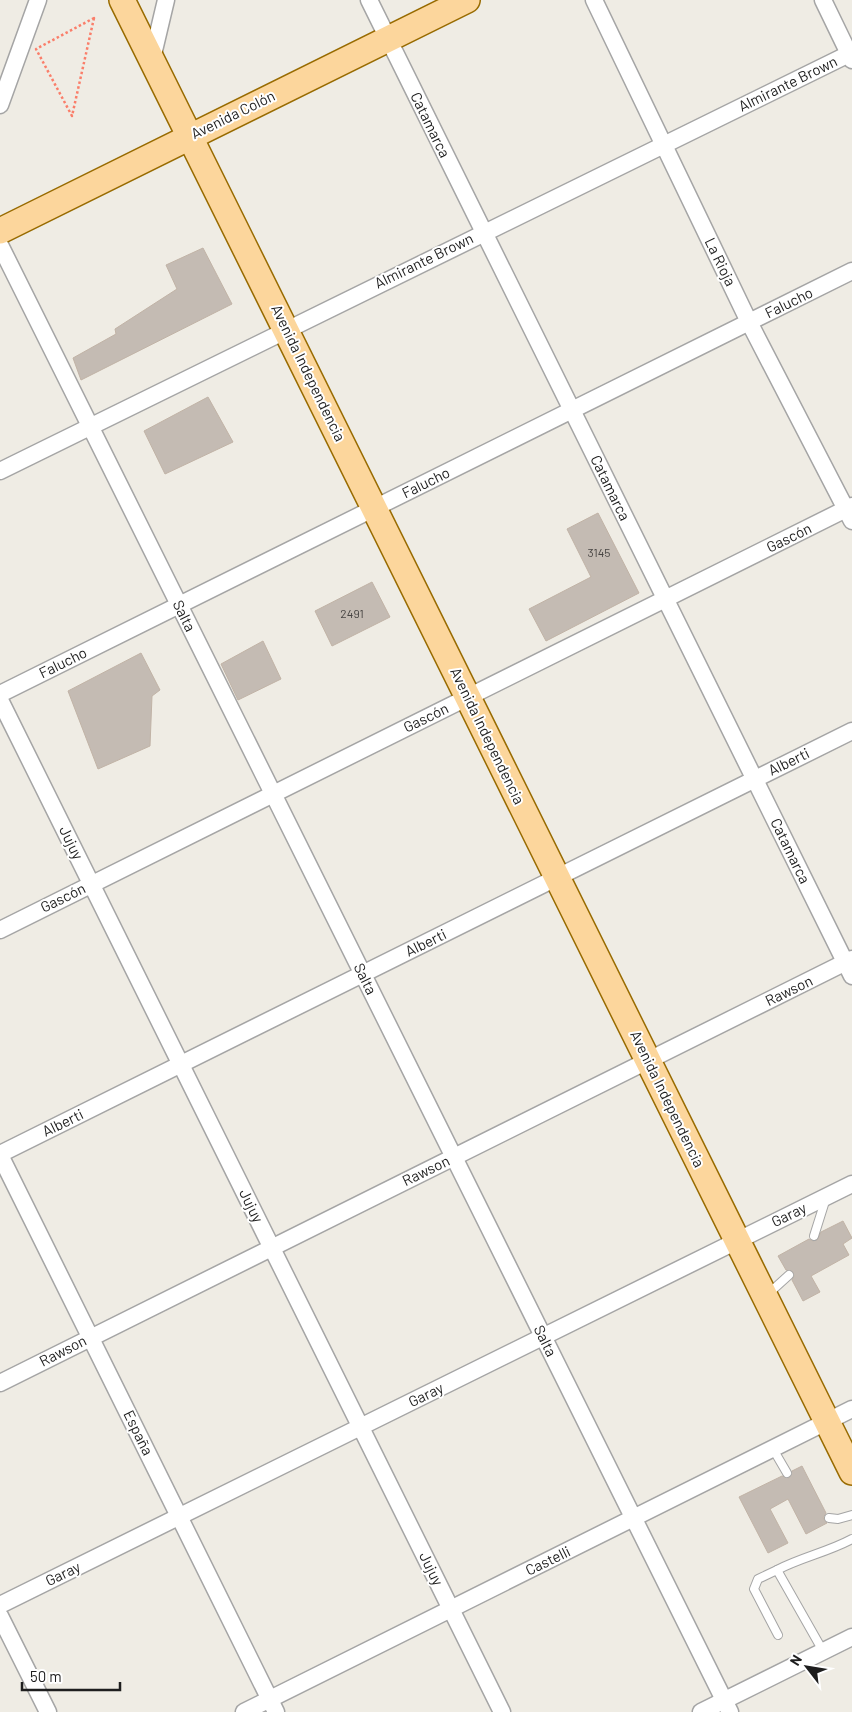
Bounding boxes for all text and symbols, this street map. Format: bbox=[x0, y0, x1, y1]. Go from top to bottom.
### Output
street label: Almirante Brown bbox=[735, 51, 840, 115]
street label: Avenida Colón bbox=[188, 86, 277, 142]
street label: Catamarca bbox=[407, 89, 454, 160]
street label: Almirante Brown bbox=[371, 228, 476, 292]
street label: La Rioja bbox=[701, 234, 740, 289]
street label: Falucho bbox=[762, 283, 815, 321]
street label: Avenida Independencia bbox=[268, 301, 350, 444]
street label: Catamarca bbox=[587, 452, 634, 523]
street label: Falucho bbox=[399, 463, 452, 501]
street label: Gascón bbox=[763, 519, 814, 556]
house number: 3145 bbox=[587, 545, 611, 559]
street label: Salta bbox=[170, 597, 200, 634]
house number: 2491 bbox=[340, 606, 364, 620]
street label: Falucho bbox=[36, 643, 89, 681]
street label: Avenida Independencia bbox=[447, 664, 529, 807]
street label: Gascón bbox=[400, 699, 451, 736]
street label: Alberti bbox=[765, 743, 812, 779]
street label: Catamarca bbox=[767, 815, 814, 886]
street label: Jujuy bbox=[56, 823, 88, 862]
street label: Gascón bbox=[37, 879, 88, 916]
street label: Alberti bbox=[402, 924, 449, 960]
street label: Salta bbox=[351, 960, 381, 997]
street label: Rawson bbox=[762, 971, 815, 1009]
street label: Avenida Independencia bbox=[627, 1027, 709, 1170]
street label: Alberti bbox=[39, 1104, 86, 1140]
street label: Rawson bbox=[399, 1151, 452, 1189]
street label: Jujuy bbox=[236, 1186, 268, 1225]
street label: Garay bbox=[768, 1198, 809, 1230]
street label: Salta bbox=[531, 1322, 561, 1359]
street label: Rawson bbox=[36, 1331, 89, 1370]
street label: Garay bbox=[405, 1378, 446, 1410]
street label: España bbox=[120, 1407, 158, 1458]
street label: Castelli bbox=[522, 1542, 573, 1579]
street label: Jujuy bbox=[416, 1549, 448, 1588]
street label: Garay bbox=[42, 1557, 83, 1589]
north arrow bbox=[782, 1642, 832, 1692]
text: N bbox=[786, 1652, 805, 1668]
scale bar bbox=[22, 1660, 120, 1692]
text: 50 m bbox=[30, 1667, 62, 1685]

